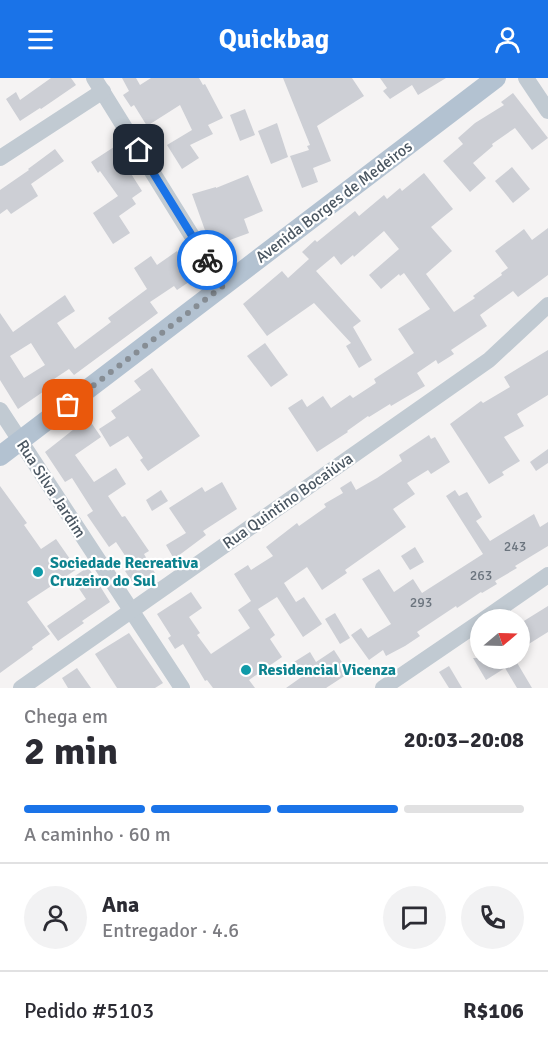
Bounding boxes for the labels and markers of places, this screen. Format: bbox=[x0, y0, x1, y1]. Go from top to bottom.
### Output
pin bbox=[113, 124, 164, 175]
pin bbox=[42, 379, 93, 430]
place label: Sociedade Recreativa Cruzeiro do Sul bbox=[50, 553, 198, 591]
marker: Sociedade Recreativa Cruzeiro do Sul bbox=[31, 565, 45, 579]
place label: Residencial Vicenza bbox=[258, 660, 396, 680]
marker: Residencial Vicenza bbox=[239, 663, 253, 677]

